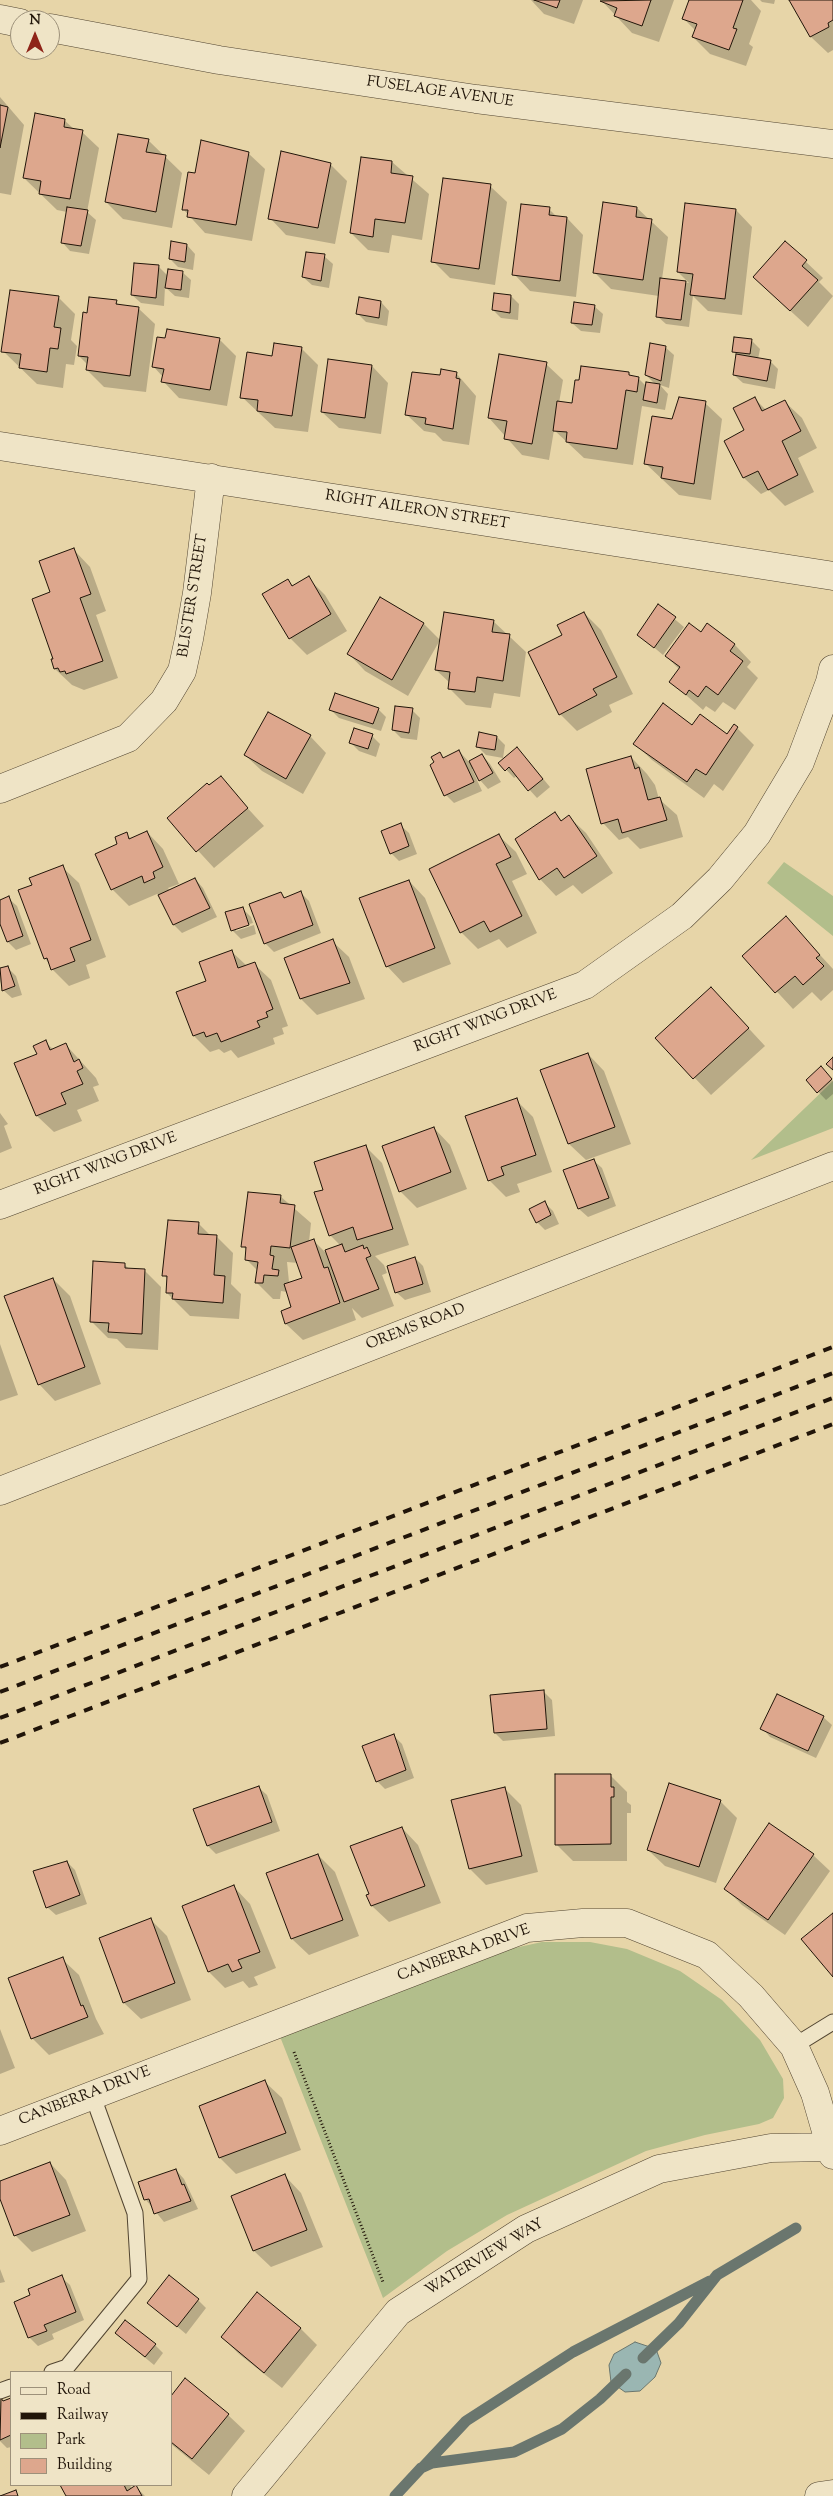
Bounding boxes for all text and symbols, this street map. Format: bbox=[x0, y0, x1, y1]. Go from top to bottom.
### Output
north arrow bbox=[10, 10, 60, 60]
text: N bbox=[29, 11, 41, 31]
street label: FUSELAGE AVENUE bbox=[365, 74, 515, 112]
street label: RIGHT AILERON STREET bbox=[324, 488, 510, 534]
street label: BLISTER STREET bbox=[175, 533, 213, 659]
street label: RIGHT WING DRIVE bbox=[412, 986, 560, 1058]
street label: RIGHT WING DRIVE bbox=[32, 1129, 180, 1201]
street label: OREMS ROAD bbox=[364, 1301, 468, 1355]
street label: CANBERRA DRIVE bbox=[395, 1922, 533, 1986]
street label: CANBERRA DRIVE bbox=[17, 2064, 153, 2130]
street label: WATERVIEW WAY bbox=[422, 2216, 548, 2300]
legend bbox=[10, 2371, 172, 2486]
text: Road bbox=[57, 2380, 91, 2401]
text: Railway bbox=[57, 2405, 108, 2426]
text: Park bbox=[57, 2430, 86, 2451]
text: Building bbox=[57, 2455, 112, 2476]

